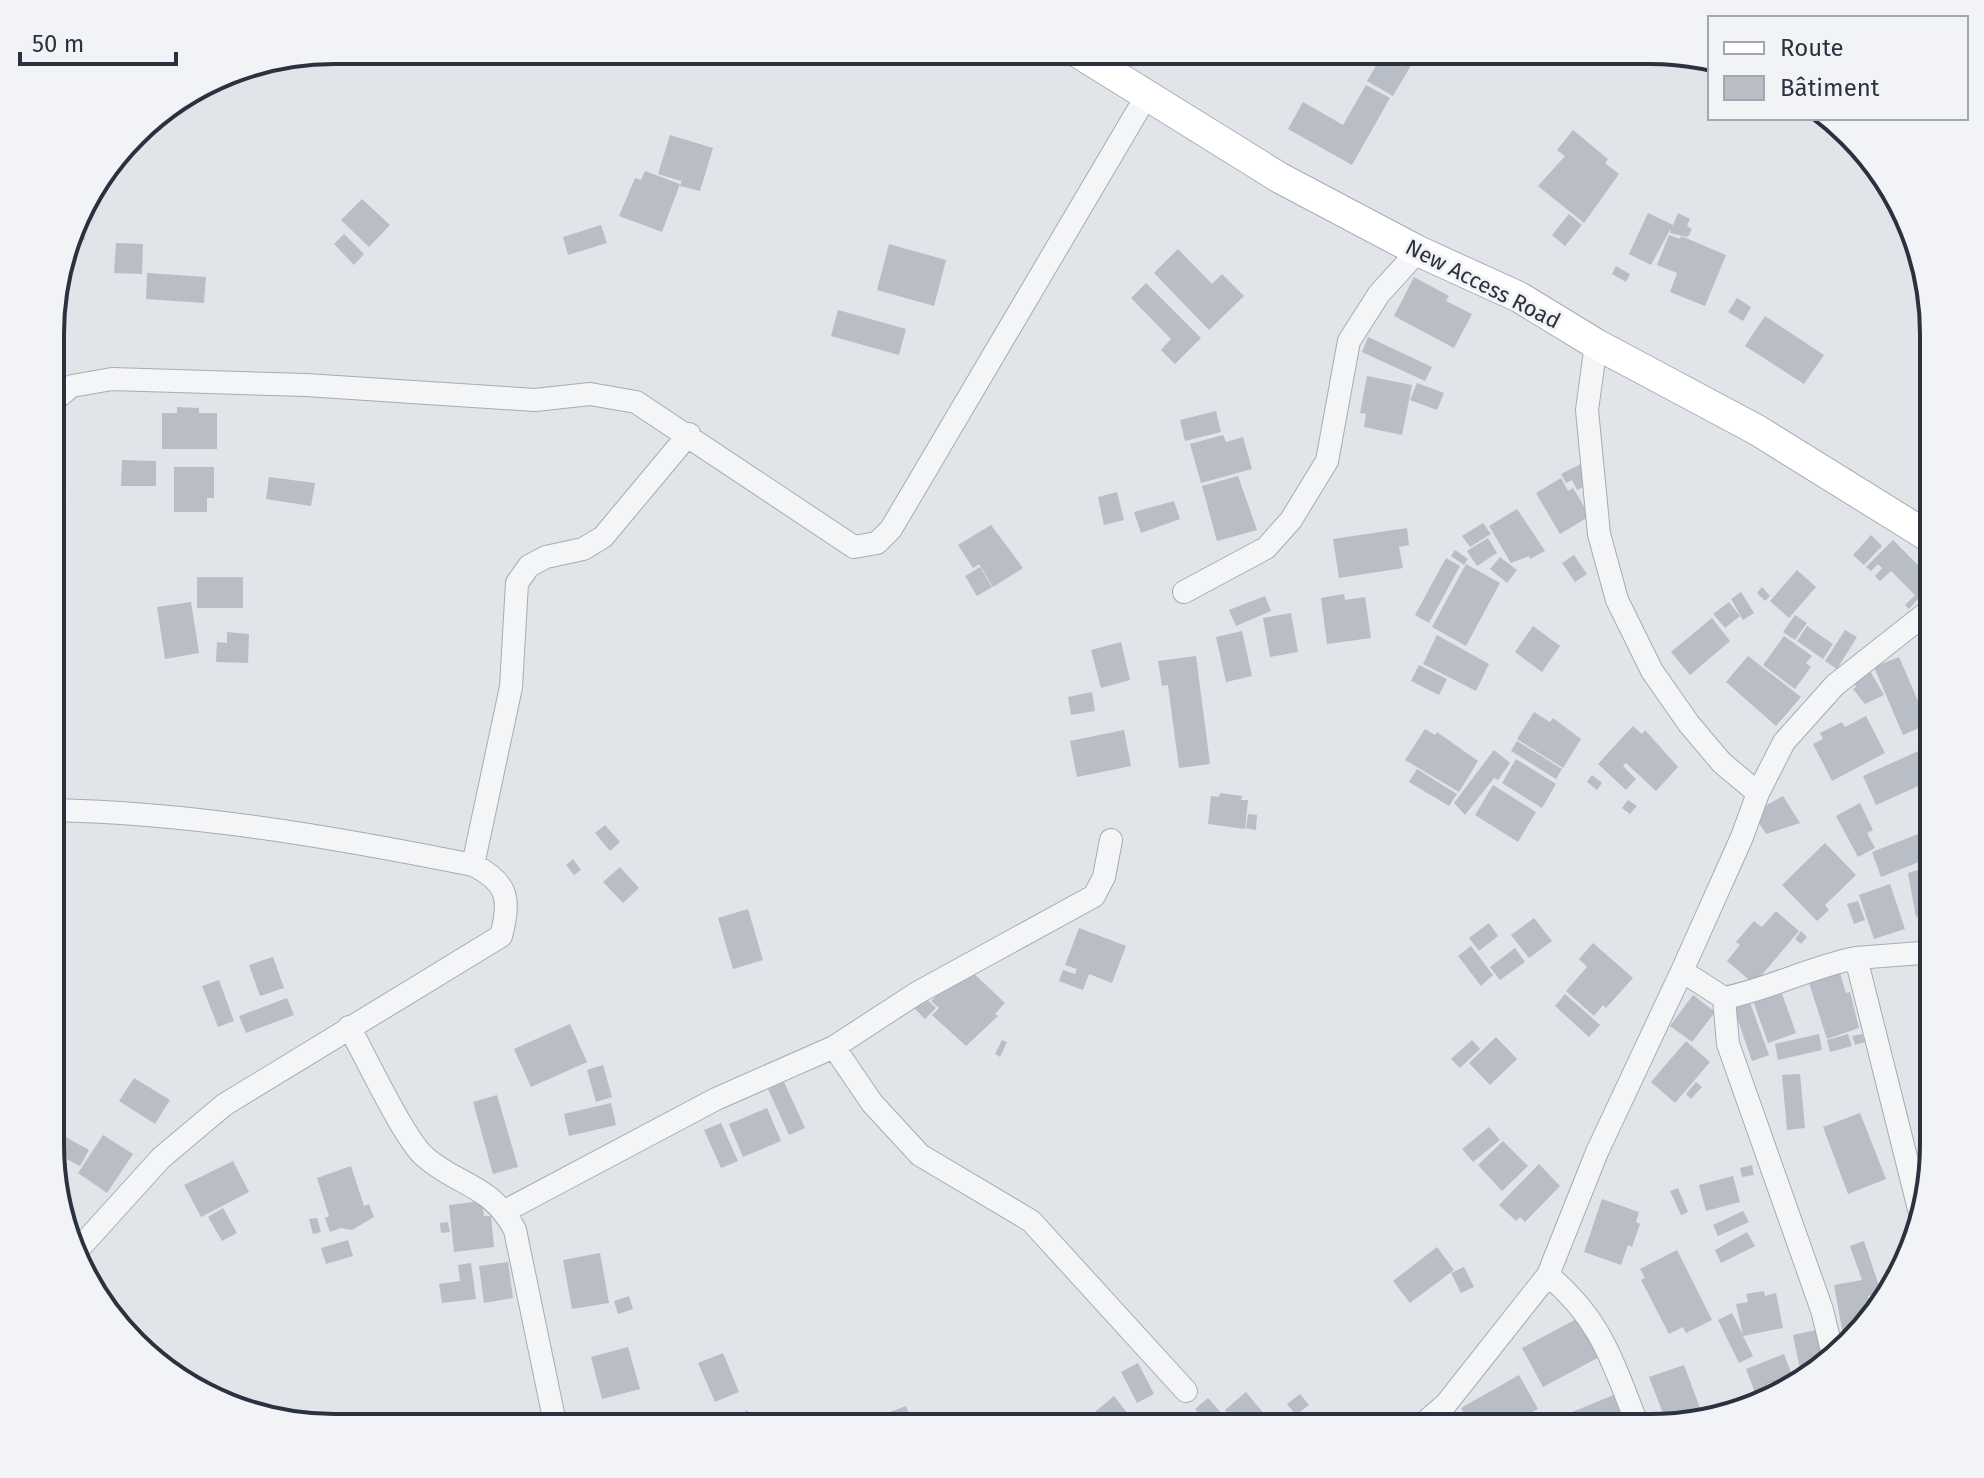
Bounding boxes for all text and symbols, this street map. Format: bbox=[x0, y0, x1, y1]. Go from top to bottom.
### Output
scale bar bbox=[20, 16, 176, 66]
legend bbox=[1708, 16, 1968, 120]
text: 50 m bbox=[32, 30, 84, 58]
text: Route bbox=[1780, 34, 1844, 62]
text: Bâtiment bbox=[1780, 74, 1880, 102]
street label: New Access Road bbox=[1401, 233, 1565, 335]

